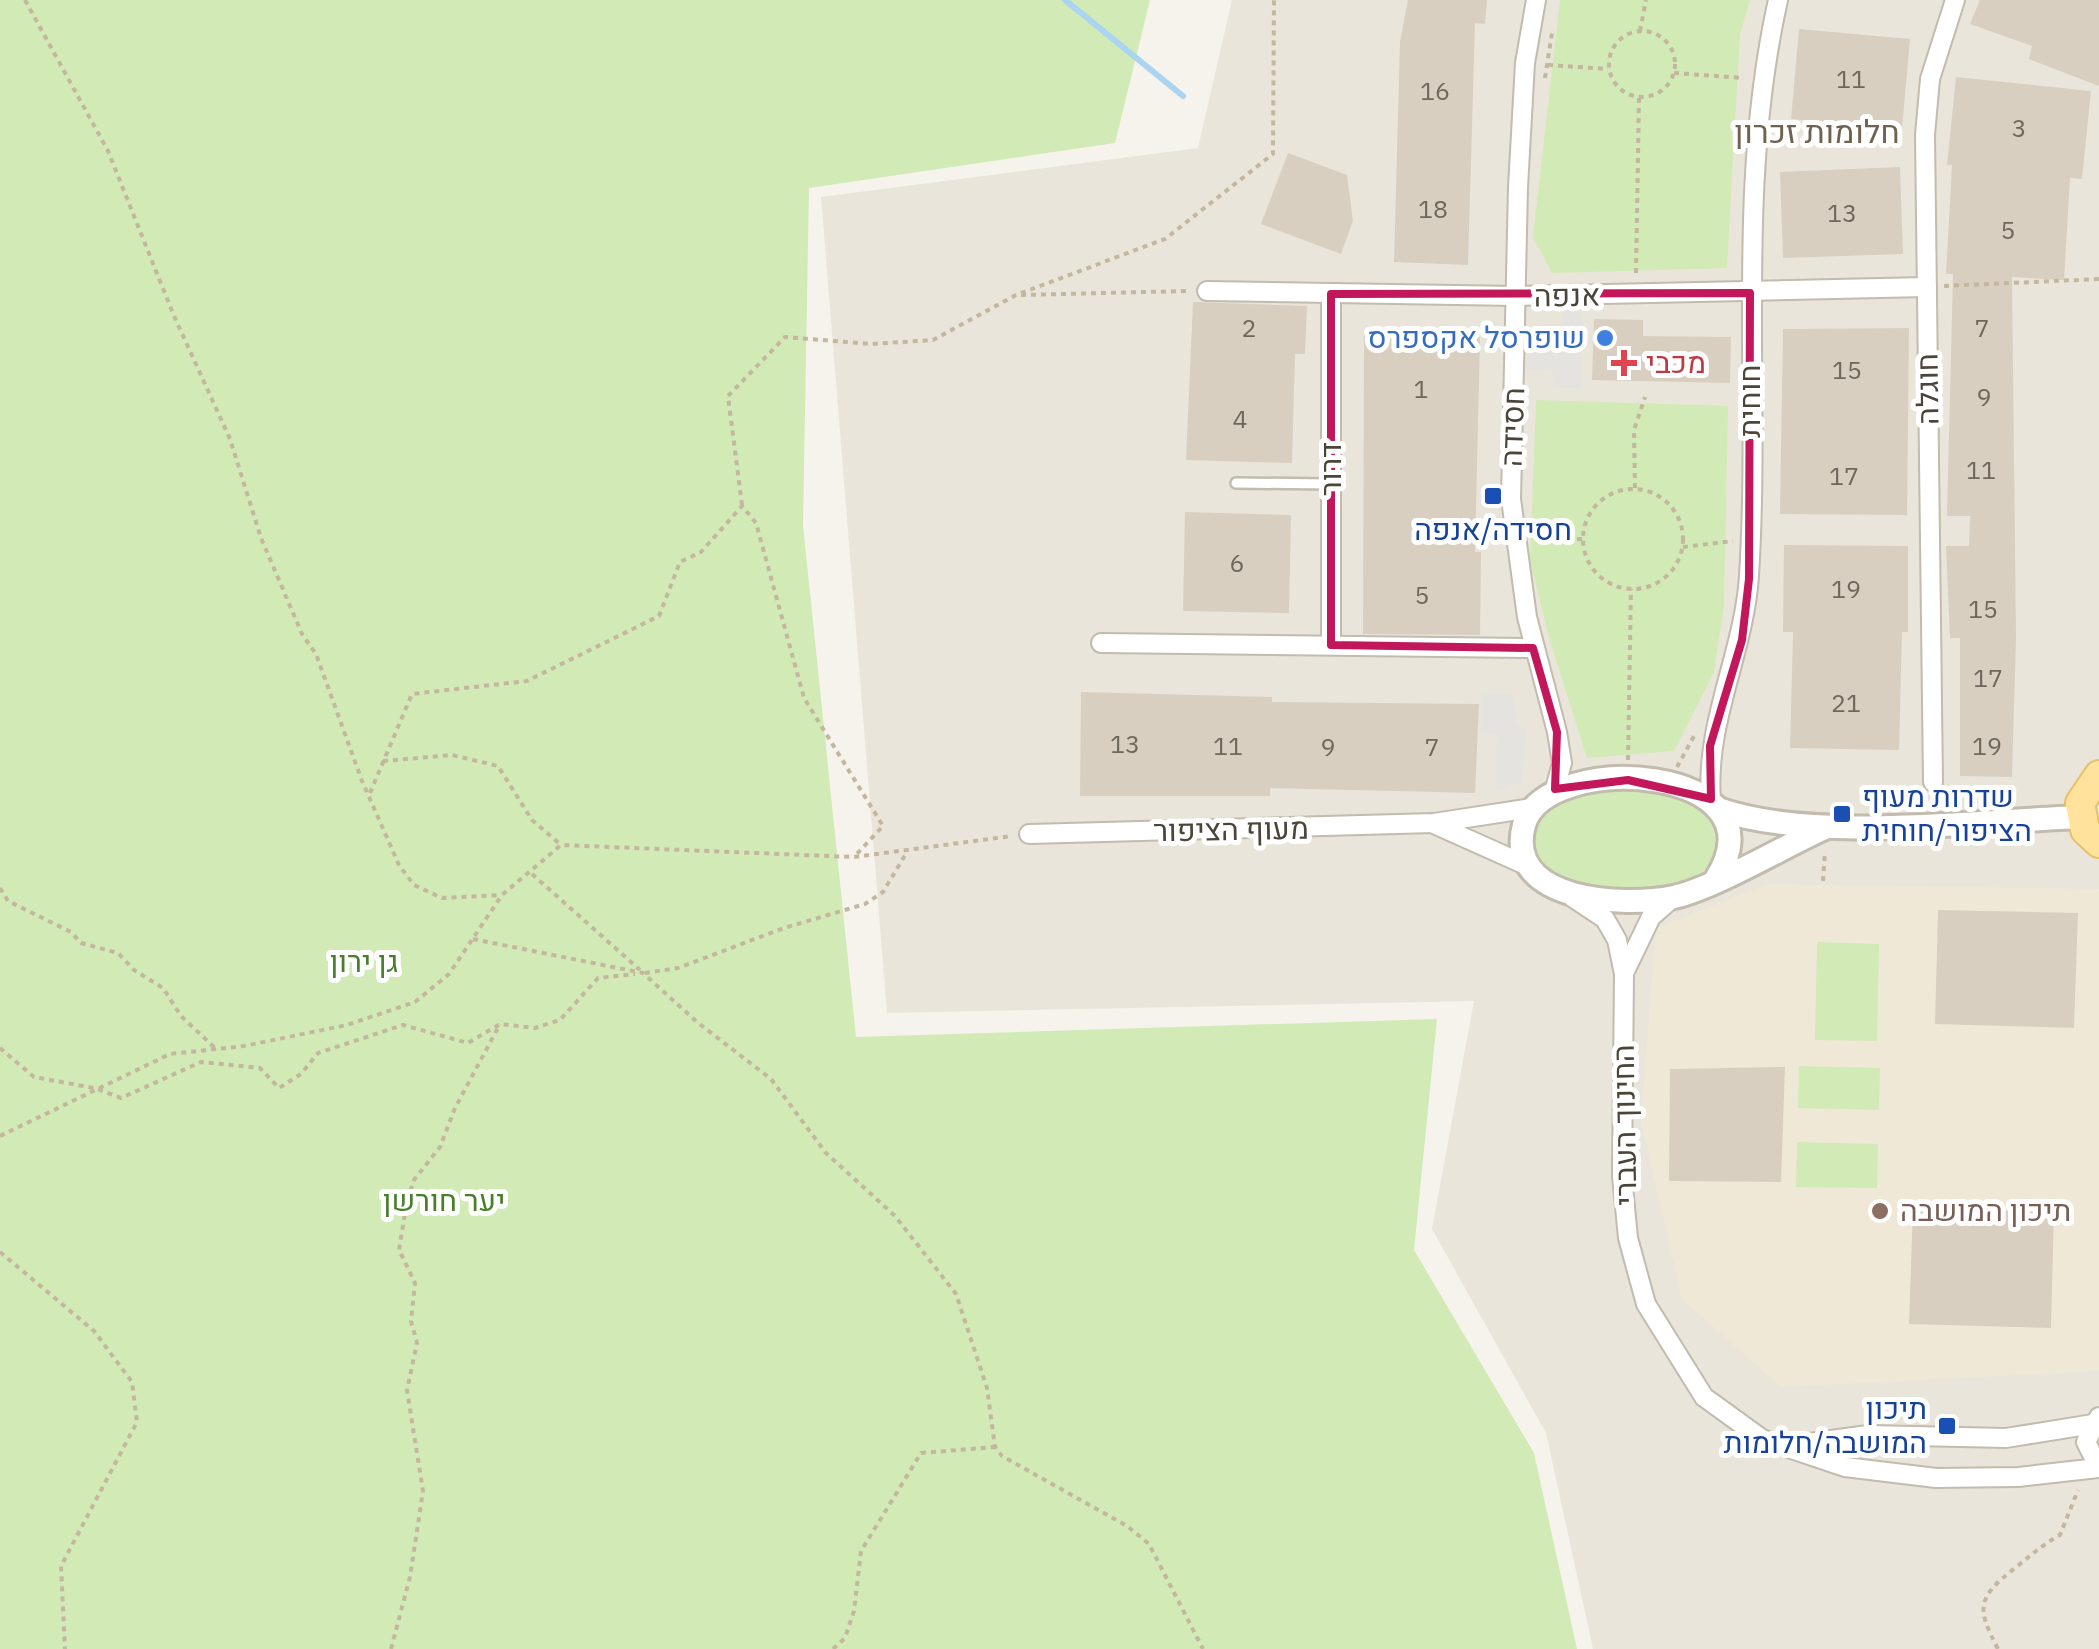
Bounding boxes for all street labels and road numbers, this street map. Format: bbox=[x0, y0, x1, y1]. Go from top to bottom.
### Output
street label: אנפה bbox=[1533, 274, 1601, 315]
street label: חוגלה bbox=[1906, 353, 1947, 425]
street label: חוחית bbox=[1729, 364, 1768, 438]
street label: חסידה bbox=[1491, 386, 1532, 467]
street label: דרור bbox=[1310, 442, 1349, 496]
street label: מעוף הציפור bbox=[1153, 808, 1309, 849]
street label: החינוך העברי bbox=[1603, 1044, 1644, 1206]

